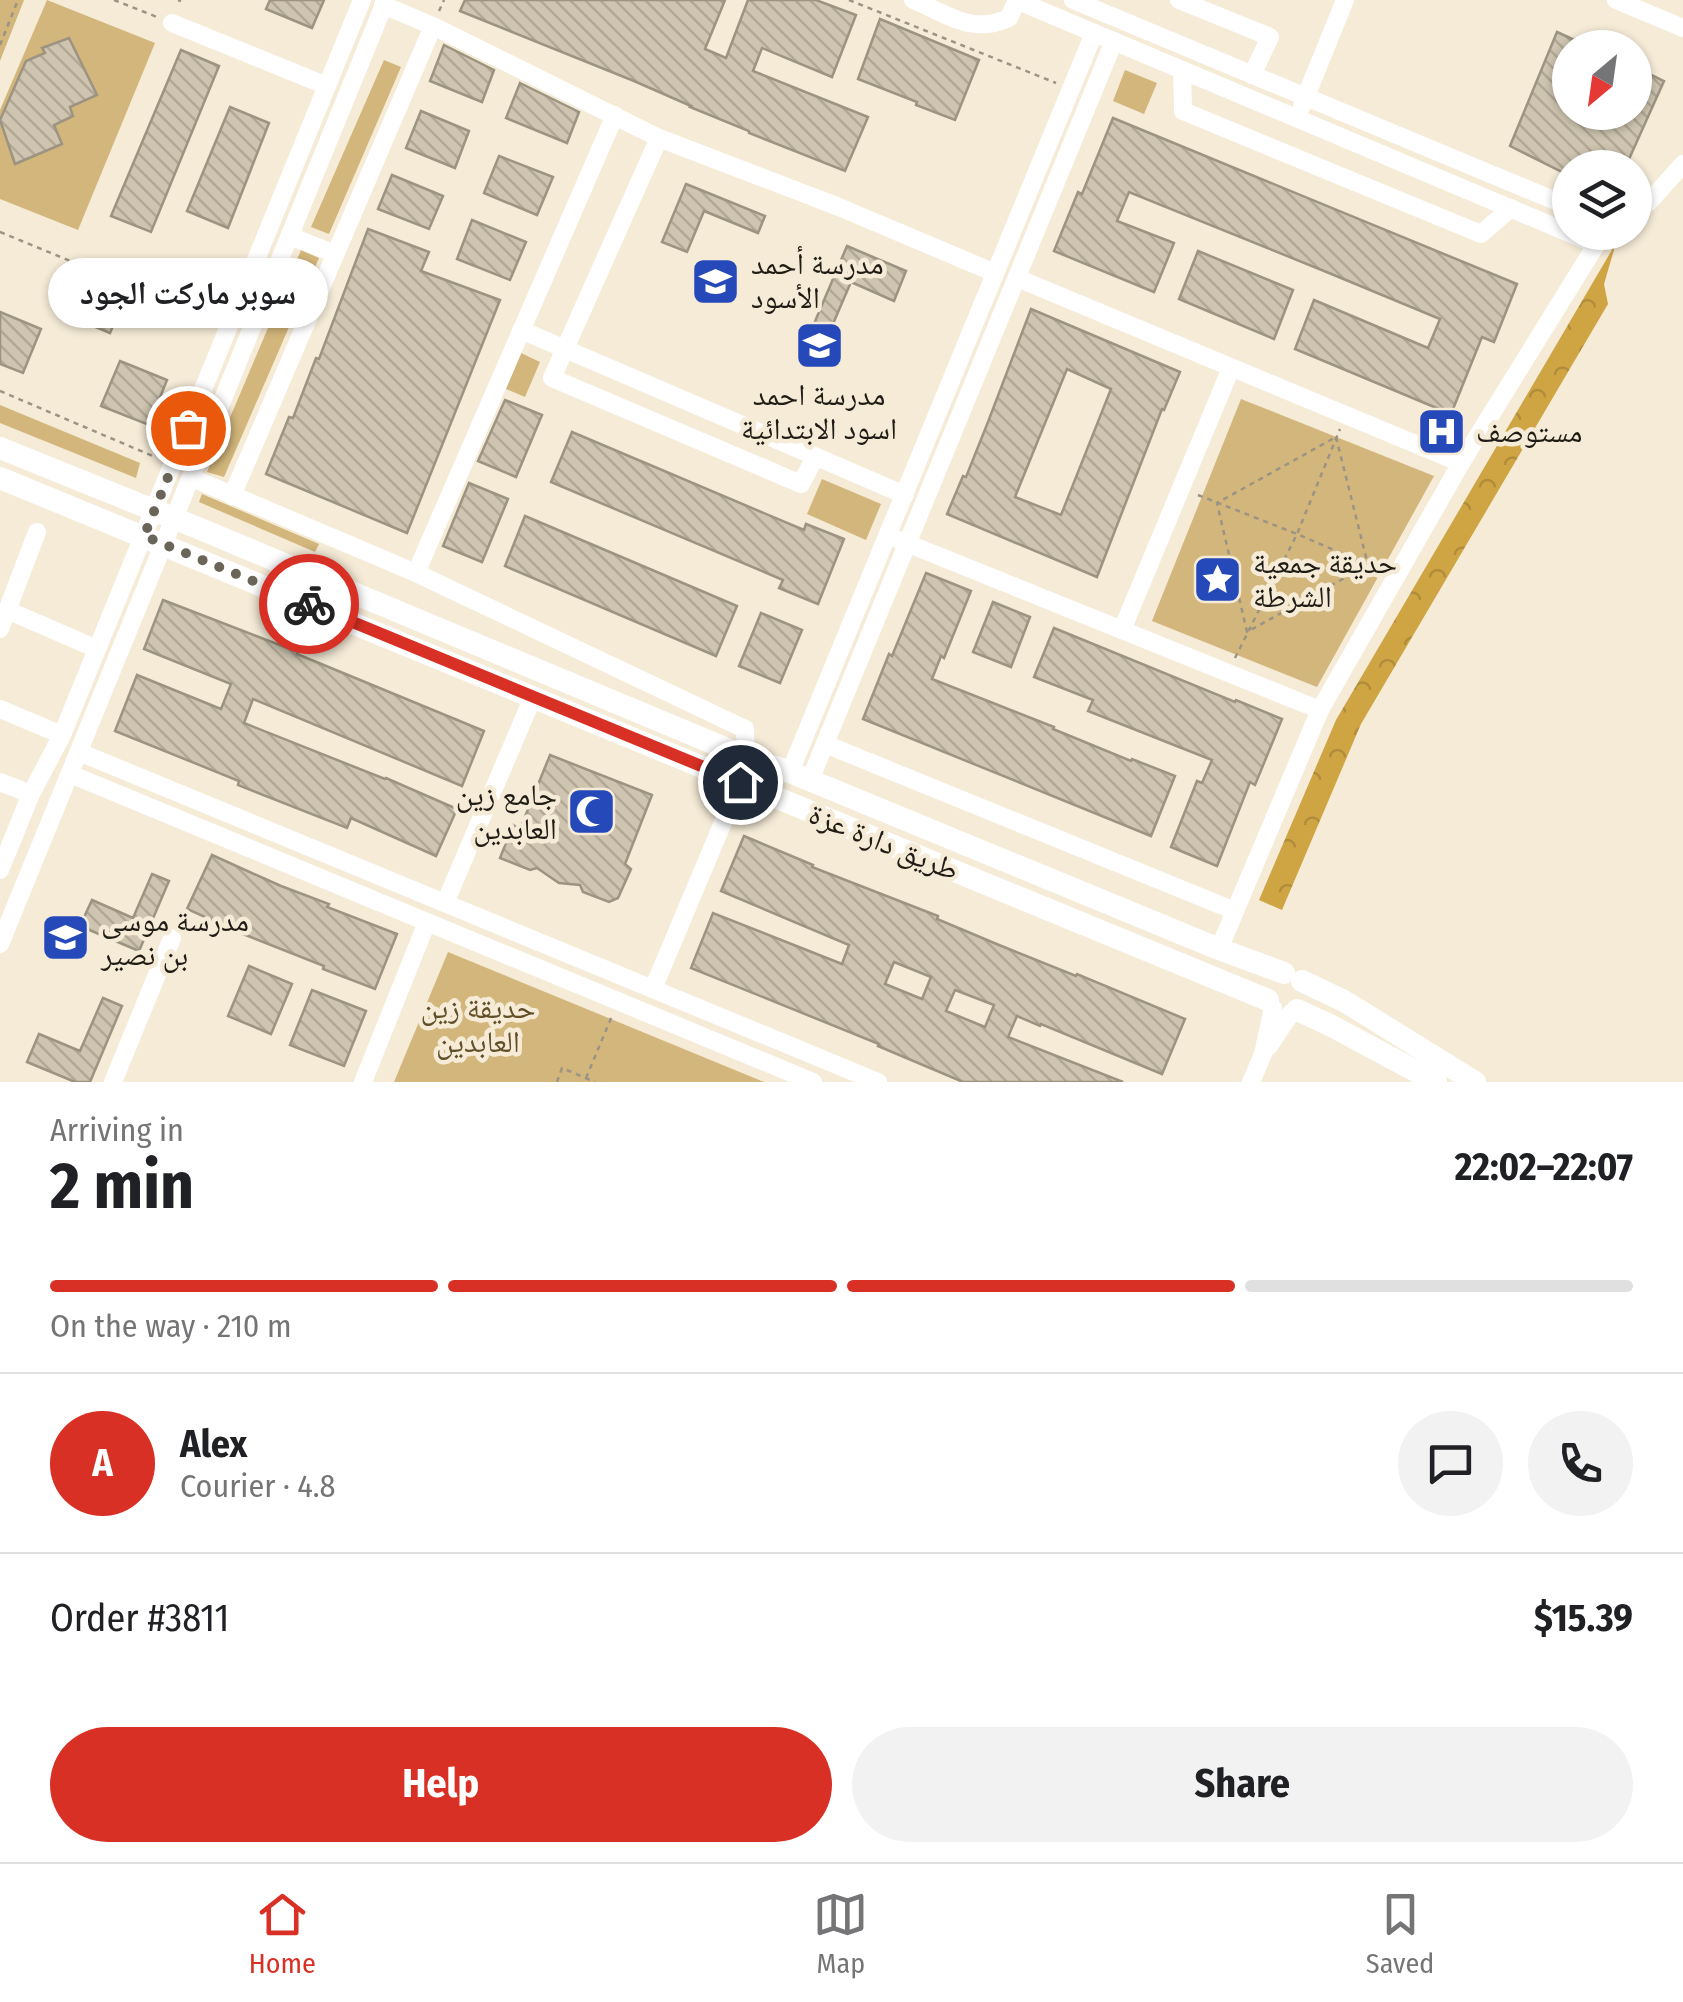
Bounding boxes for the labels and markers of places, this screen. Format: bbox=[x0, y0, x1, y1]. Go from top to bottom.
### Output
place label: مدرسة أحمد الأسود bbox=[751, 245, 884, 316]
school or university icon: مدرسة أحمد الأسود bbox=[690, 255, 742, 307]
callout: سوبر ماركت الجود bbox=[48, 258, 328, 328]
school or university icon: مدرسة احمد اسود الابتدائية bbox=[793, 320, 845, 372]
place label: مدرسة احمد اسود الابتدائية bbox=[741, 377, 897, 447]
pin bbox=[146, 386, 231, 471]
hospital icon: مستوصف bbox=[1415, 406, 1467, 458]
place label: مستوصف bbox=[1476, 414, 1583, 450]
place label: حديقة جمعية الشرطة bbox=[1253, 545, 1397, 615]
place icon: حديقة جمعية الشرطة bbox=[1192, 554, 1244, 606]
pin bbox=[698, 740, 783, 825]
place label: جامع زين العابدين bbox=[456, 777, 557, 847]
mosque icon: جامع زين العابدين bbox=[566, 786, 618, 838]
place label: مدرسة موسى بن نصير bbox=[100, 903, 249, 973]
school or university icon: مدرسة موسى بن نصير bbox=[40, 912, 92, 964]

